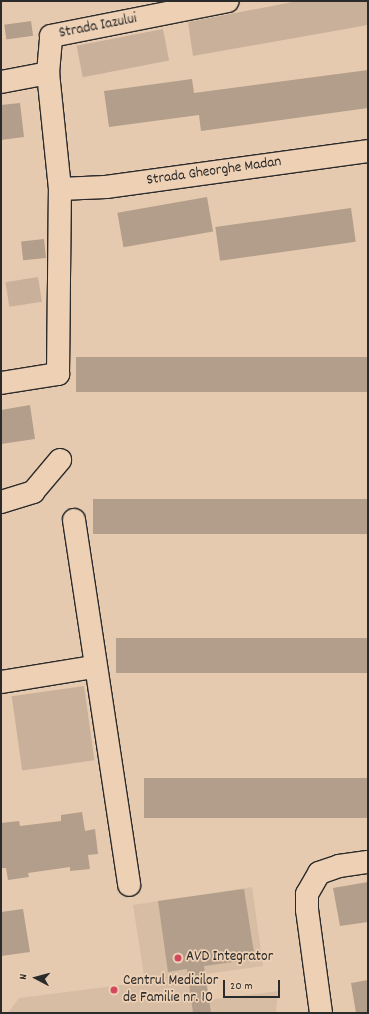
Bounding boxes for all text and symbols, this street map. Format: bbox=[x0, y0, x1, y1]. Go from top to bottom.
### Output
street label: Strada Iazului bbox=[58, 11, 138, 43]
street label: Strada Gheorghe Madan bbox=[145, 154, 283, 190]
place label: AVD Integrator bbox=[186, 949, 273, 967]
marker: AVD Integrator bbox=[173, 953, 183, 963]
north arrow bbox=[16, 958, 56, 998]
place label: Centrul Medicilor de Familie nr. 10 bbox=[123, 972, 218, 1007]
scale bar bbox=[225, 972, 282, 998]
text: N bbox=[16, 973, 32, 980]
text: 20 m bbox=[230, 978, 253, 995]
marker: Centrul Medicilor de Familie nr. 10 bbox=[108, 984, 120, 996]

